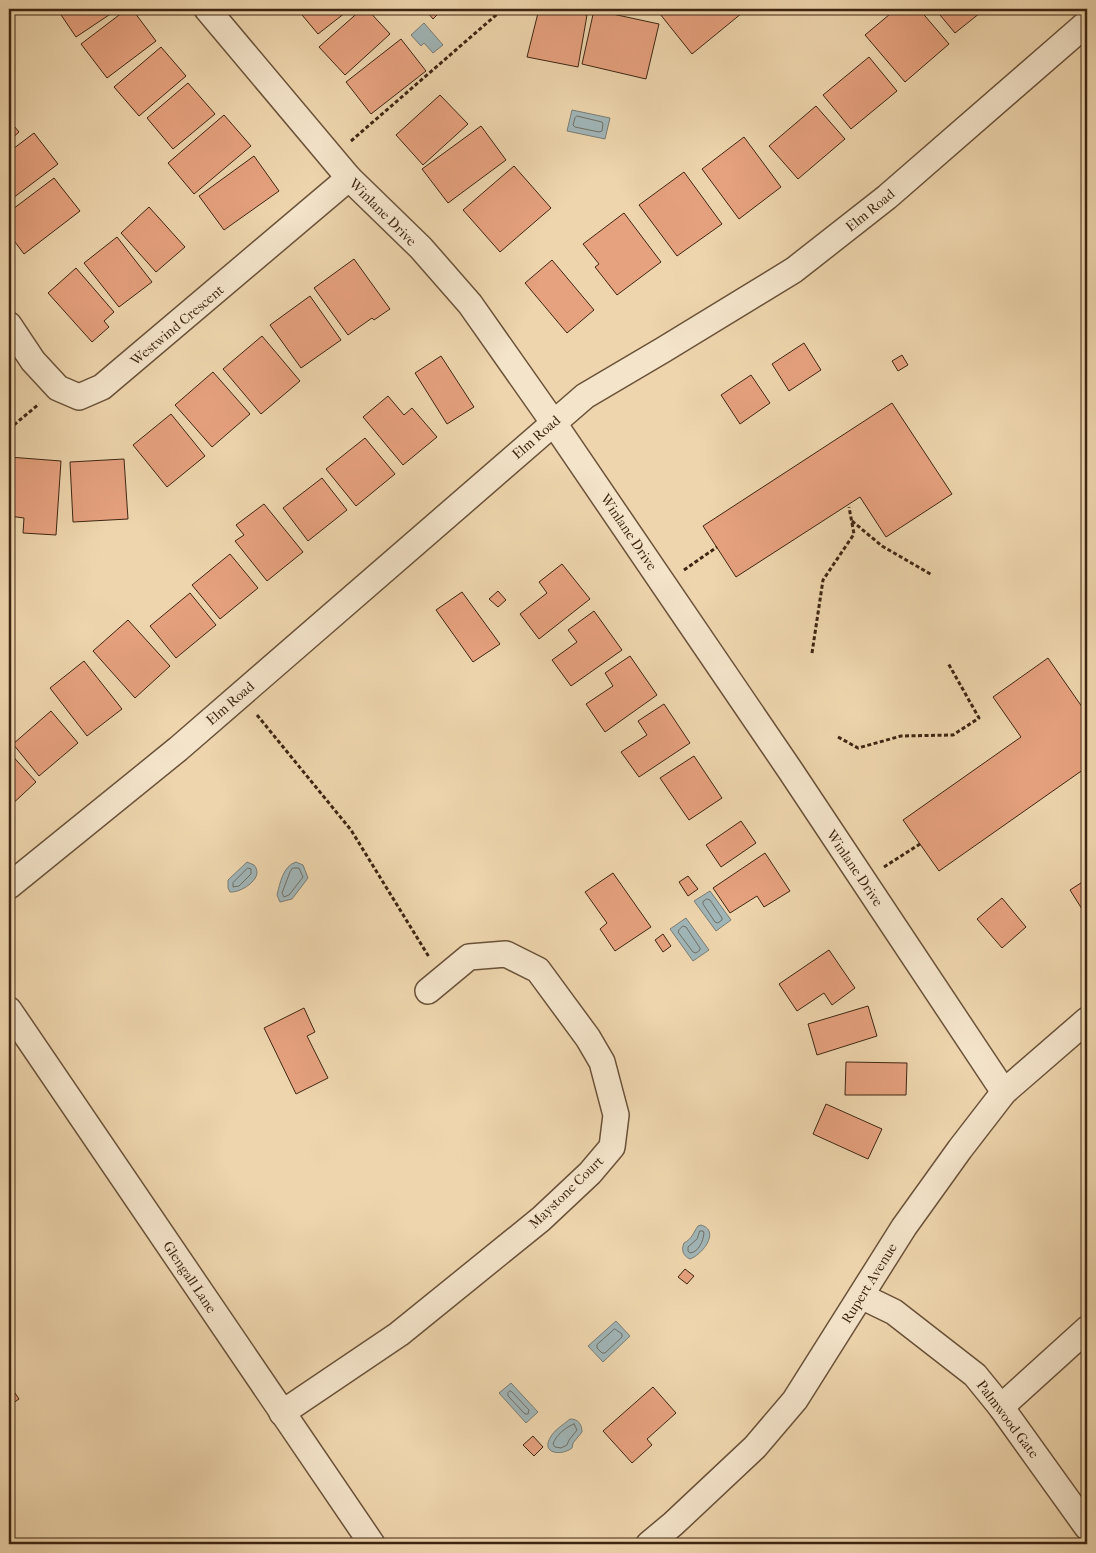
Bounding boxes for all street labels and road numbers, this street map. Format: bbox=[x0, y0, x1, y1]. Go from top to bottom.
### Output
street label: Winlane Drive bbox=[345, 174, 420, 250]
street label: Elm Road bbox=[842, 185, 899, 235]
street label: Westwind Crescent bbox=[126, 281, 227, 370]
street label: Elm Road bbox=[509, 412, 564, 463]
street label: Winlane Drive bbox=[596, 490, 660, 574]
street label: Elm Road bbox=[203, 678, 258, 729]
street label: Winlane Drive bbox=[822, 826, 886, 910]
street label: Maystone Court bbox=[526, 1153, 607, 1232]
street label: Glengall Lane bbox=[159, 1238, 220, 1317]
street label: Rupert Avenue bbox=[838, 1240, 901, 1327]
street label: Palmwood Gate bbox=[973, 1377, 1043, 1462]

